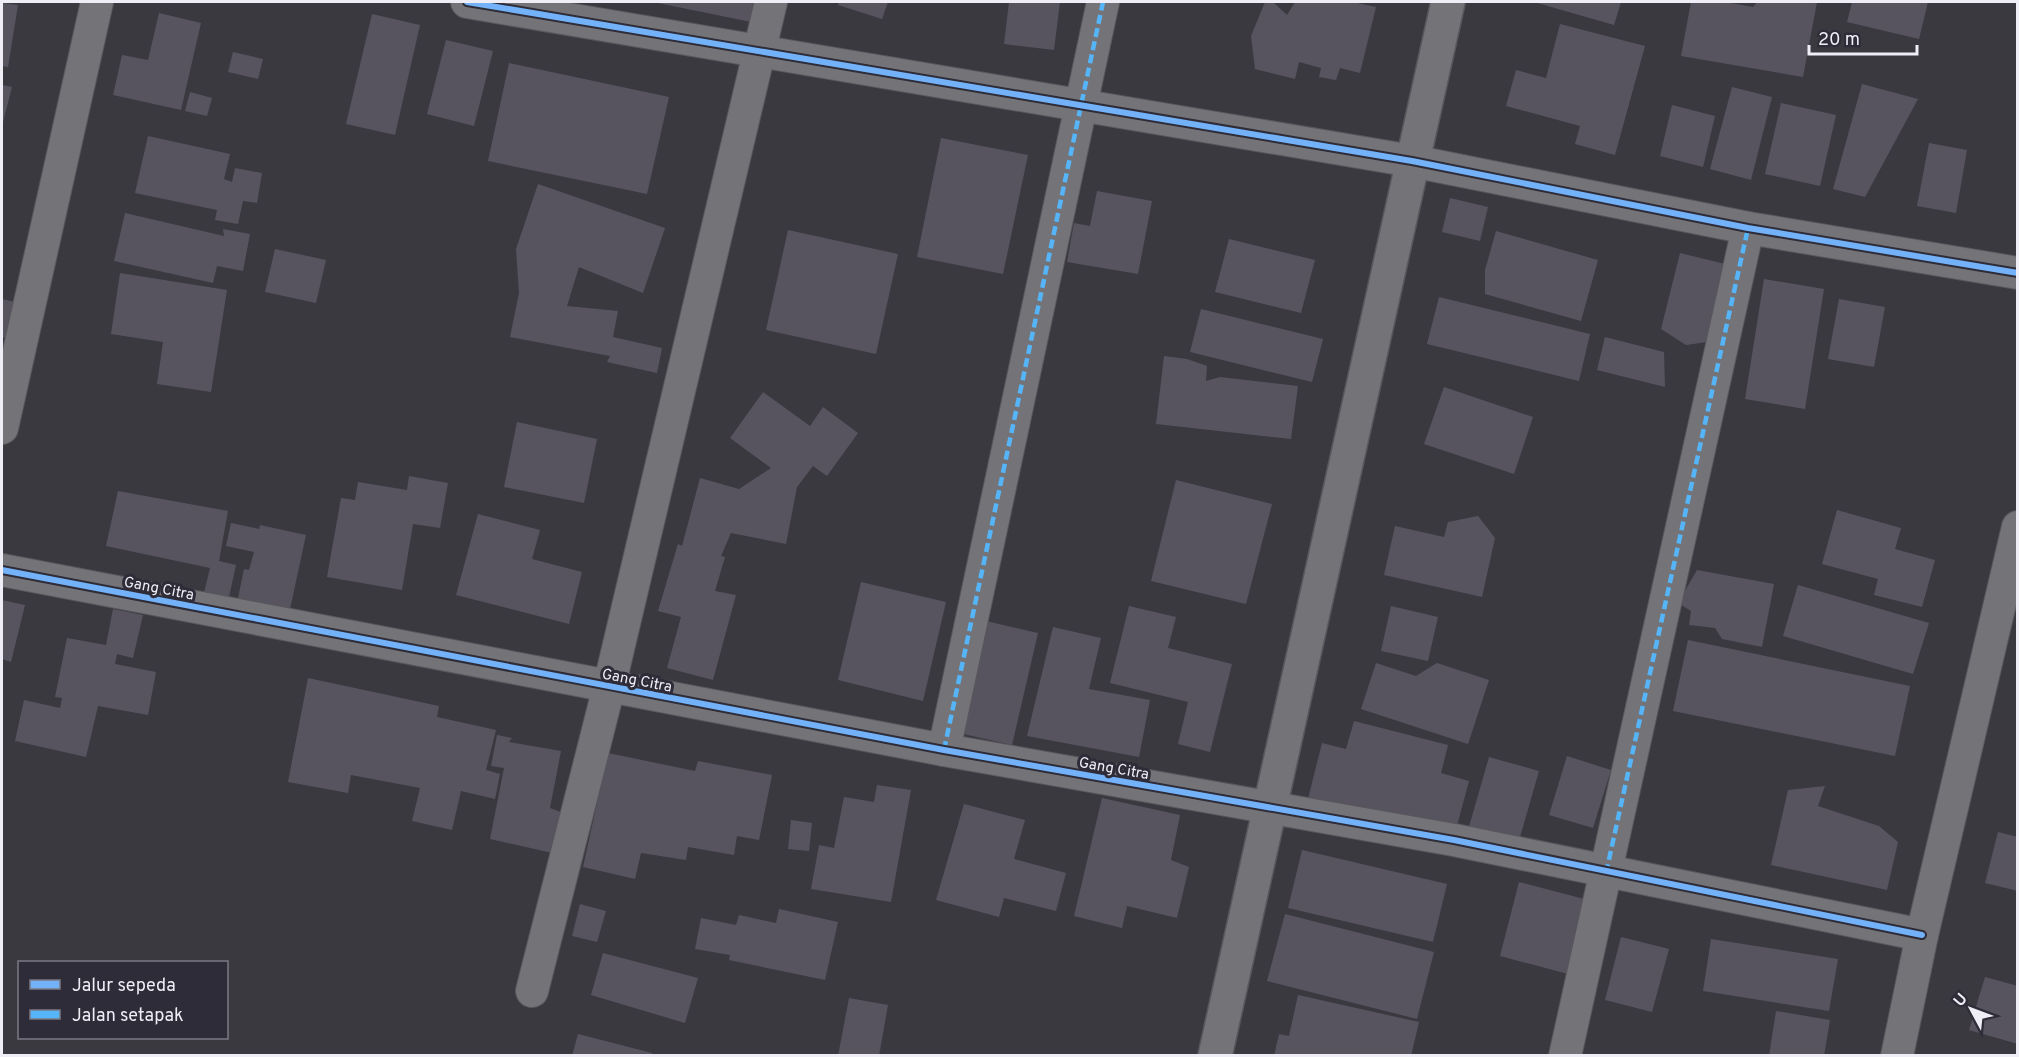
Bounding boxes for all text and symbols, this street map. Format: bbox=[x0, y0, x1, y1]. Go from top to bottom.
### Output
scale bar bbox=[1809, 18, 1917, 56]
text: 20 m bbox=[1818, 29, 1860, 52]
street label: Gang Citra bbox=[122, 573, 195, 606]
street label: Gang Citra bbox=[600, 665, 673, 698]
street label: Gang Citra bbox=[1077, 754, 1150, 785]
legend bbox=[18, 961, 228, 1039]
text: Jalur sepeda bbox=[72, 975, 176, 998]
north arrow bbox=[1941, 979, 2001, 1039]
text: U bbox=[1950, 990, 1972, 1011]
text: Jalan setapak bbox=[72, 1005, 184, 1028]

